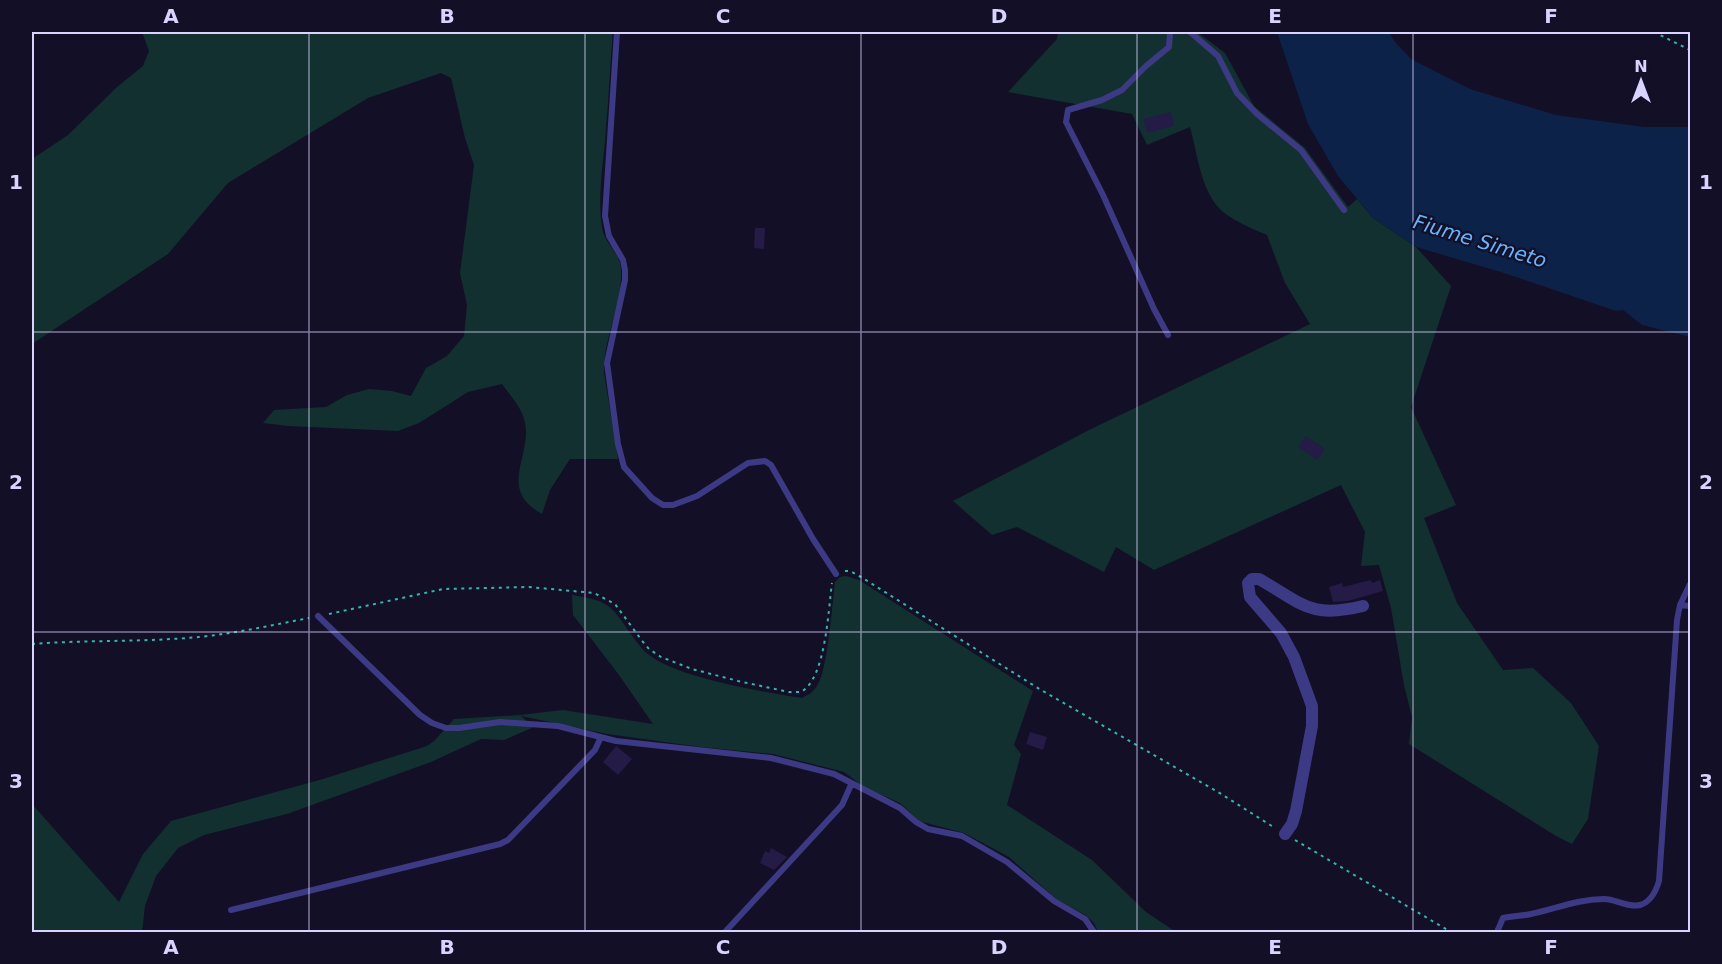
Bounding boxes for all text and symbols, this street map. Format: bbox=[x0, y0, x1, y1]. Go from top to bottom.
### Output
text: A bbox=[163, 4, 179, 28]
text: B bbox=[439, 4, 455, 28]
text: C bbox=[716, 4, 730, 28]
text: D bbox=[991, 4, 1007, 28]
text: E bbox=[1268, 4, 1282, 28]
text: F bbox=[1544, 4, 1558, 28]
north arrow bbox=[1611, 51, 1671, 111]
text: N bbox=[1634, 57, 1648, 76]
text: 1 bbox=[9, 170, 23, 194]
text: 1 bbox=[1699, 170, 1713, 194]
water label: Fiume Simeto bbox=[1411, 209, 1549, 273]
text: 2 bbox=[9, 470, 23, 494]
text: 2 bbox=[1699, 470, 1713, 494]
text: 3 bbox=[9, 769, 23, 793]
text: 3 bbox=[1699, 769, 1713, 793]
text: A bbox=[163, 935, 179, 959]
text: B bbox=[439, 935, 455, 959]
text: C bbox=[716, 935, 730, 959]
text: D bbox=[991, 935, 1007, 959]
text: E bbox=[1268, 935, 1282, 959]
text: F bbox=[1544, 935, 1558, 959]

